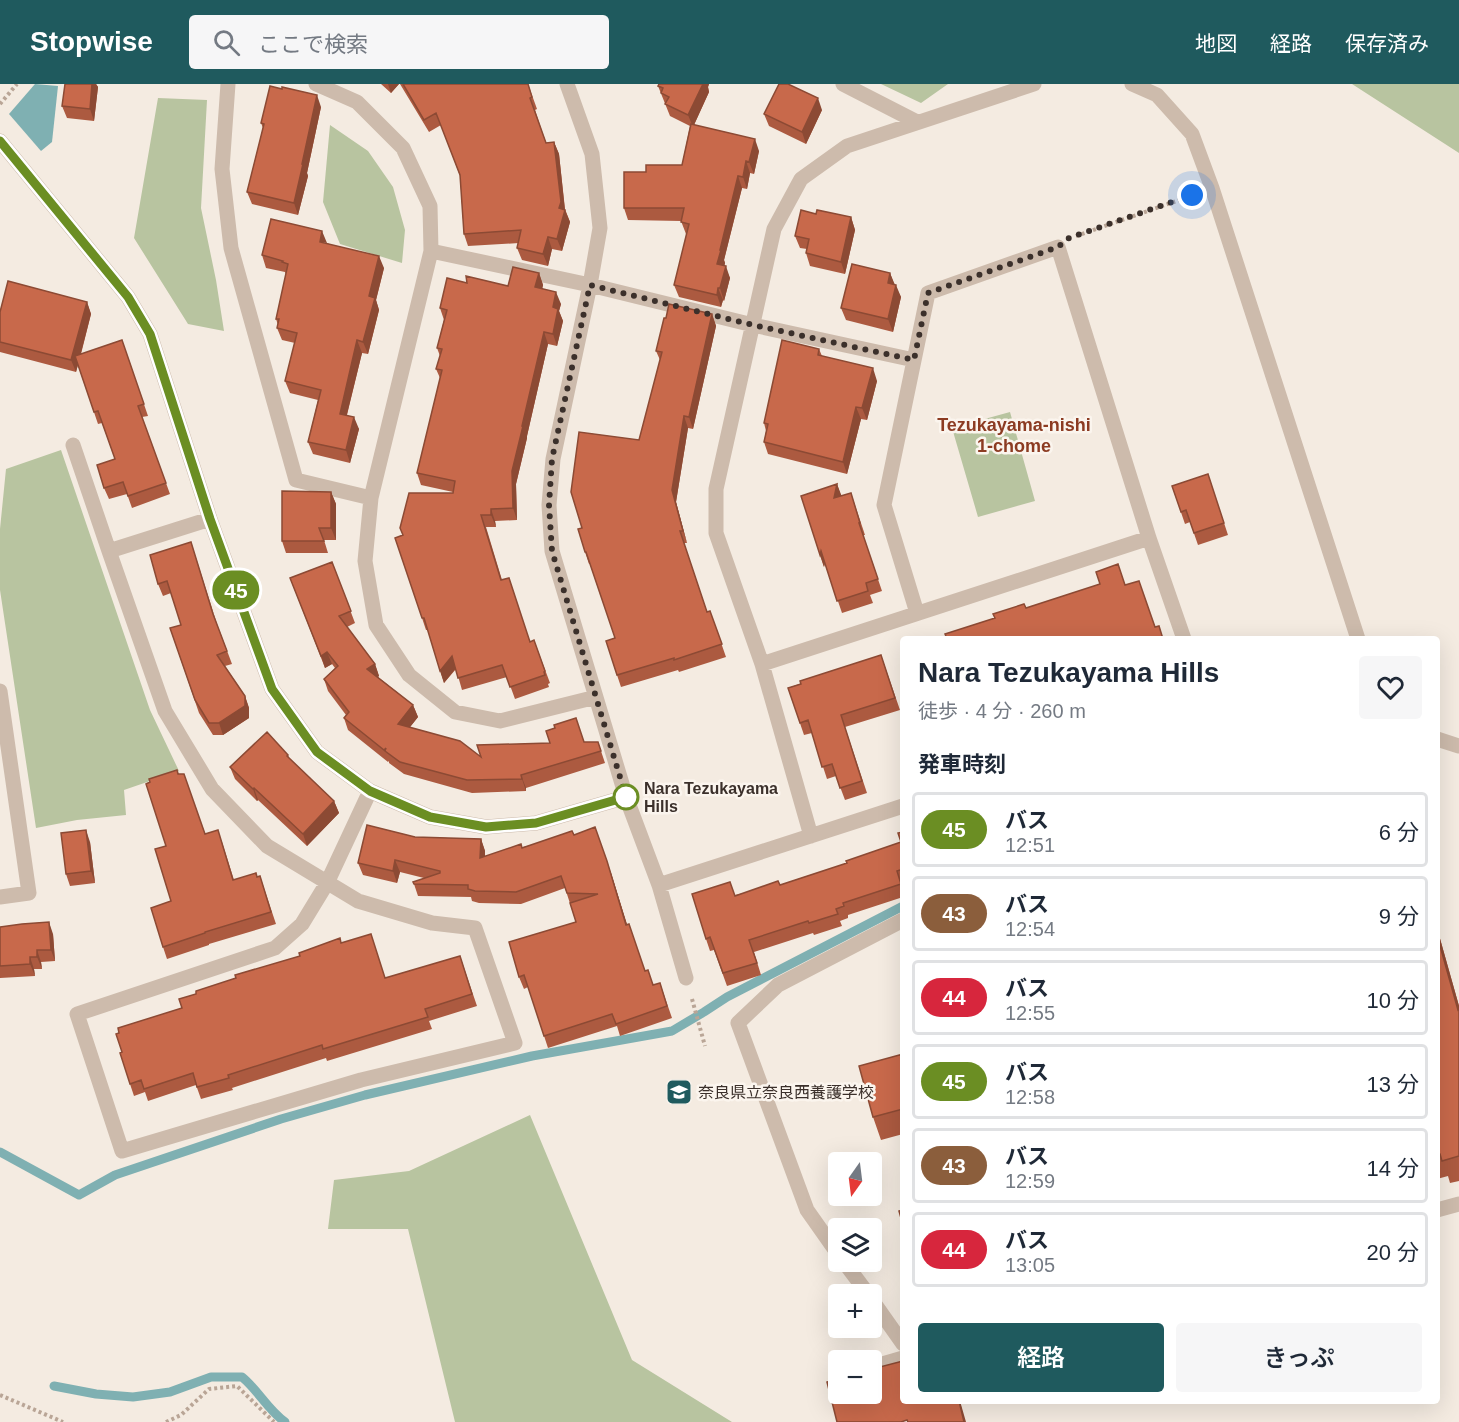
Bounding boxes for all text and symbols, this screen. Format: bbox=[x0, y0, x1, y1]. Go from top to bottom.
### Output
search box bbox=[189, 15, 609, 69]
text: Stopwise bbox=[30, 26, 153, 57]
icon: search bbox=[210, 26, 243, 59]
text: ここで検索 bbox=[258, 32, 368, 57]
text: 地図 bbox=[1195, 32, 1237, 55]
text: 経路 bbox=[1270, 32, 1312, 55]
text: 保存済み bbox=[1345, 32, 1429, 55]
your location bbox=[1177, 180, 1207, 210]
district label: Tezukayama-nishi 1-chome bbox=[937, 415, 1091, 456]
line badge: 45 bbox=[209, 570, 263, 610]
text: 45 bbox=[224, 579, 248, 602]
button: heart bbox=[1359, 656, 1422, 719]
text: Nara Tezukayama Hills bbox=[918, 657, 1219, 688]
text: 徒歩 · 4 分 · 260 m bbox=[918, 700, 1086, 722]
text: 発車時刻 bbox=[918, 752, 1006, 777]
place label: Nara Tezukayama Hills bbox=[644, 780, 778, 815]
marker: Nara Tezukayama Hills bbox=[613, 784, 639, 810]
text: バス bbox=[1005, 808, 1049, 833]
text: 45 bbox=[942, 818, 966, 841]
text: 6 分 bbox=[1379, 820, 1419, 845]
text: 12:51 bbox=[1005, 834, 1055, 856]
text: バス bbox=[1005, 892, 1049, 917]
text: 43 bbox=[942, 902, 966, 925]
text: 9 分 bbox=[1379, 904, 1419, 929]
text: 12:54 bbox=[1005, 918, 1055, 940]
text: バス bbox=[1005, 976, 1049, 1001]
text: 44 bbox=[942, 986, 966, 1009]
text: 10 分 bbox=[1366, 988, 1419, 1013]
text: 12:55 bbox=[1005, 1002, 1055, 1024]
text: バス bbox=[1005, 1060, 1049, 1085]
text: 45 bbox=[942, 1070, 966, 1093]
text: 13 分 bbox=[1366, 1072, 1419, 1097]
school or university icon: 奈良県立奈良西養護学校 bbox=[664, 1077, 694, 1107]
place label: 奈良県立奈良西養護学校 bbox=[698, 1084, 874, 1101]
text: 12:58 bbox=[1005, 1086, 1055, 1108]
text: バス bbox=[1005, 1144, 1049, 1169]
north arrow bbox=[828, 1152, 882, 1206]
map controls bbox=[828, 1152, 882, 1404]
text: 43 bbox=[942, 1154, 966, 1177]
text: 14 分 bbox=[1366, 1156, 1419, 1181]
text: 12:59 bbox=[1005, 1170, 1055, 1192]
button: layers bbox=[828, 1218, 882, 1272]
text: バス bbox=[1005, 1228, 1049, 1253]
text: 44 bbox=[942, 1238, 966, 1261]
text: 20 分 bbox=[1366, 1240, 1419, 1265]
text: 13:05 bbox=[1005, 1254, 1055, 1276]
button: + bbox=[828, 1284, 882, 1338]
button: 経路 bbox=[918, 1323, 1164, 1392]
button: きっぷ bbox=[1176, 1323, 1422, 1392]
button: − bbox=[828, 1350, 882, 1404]

